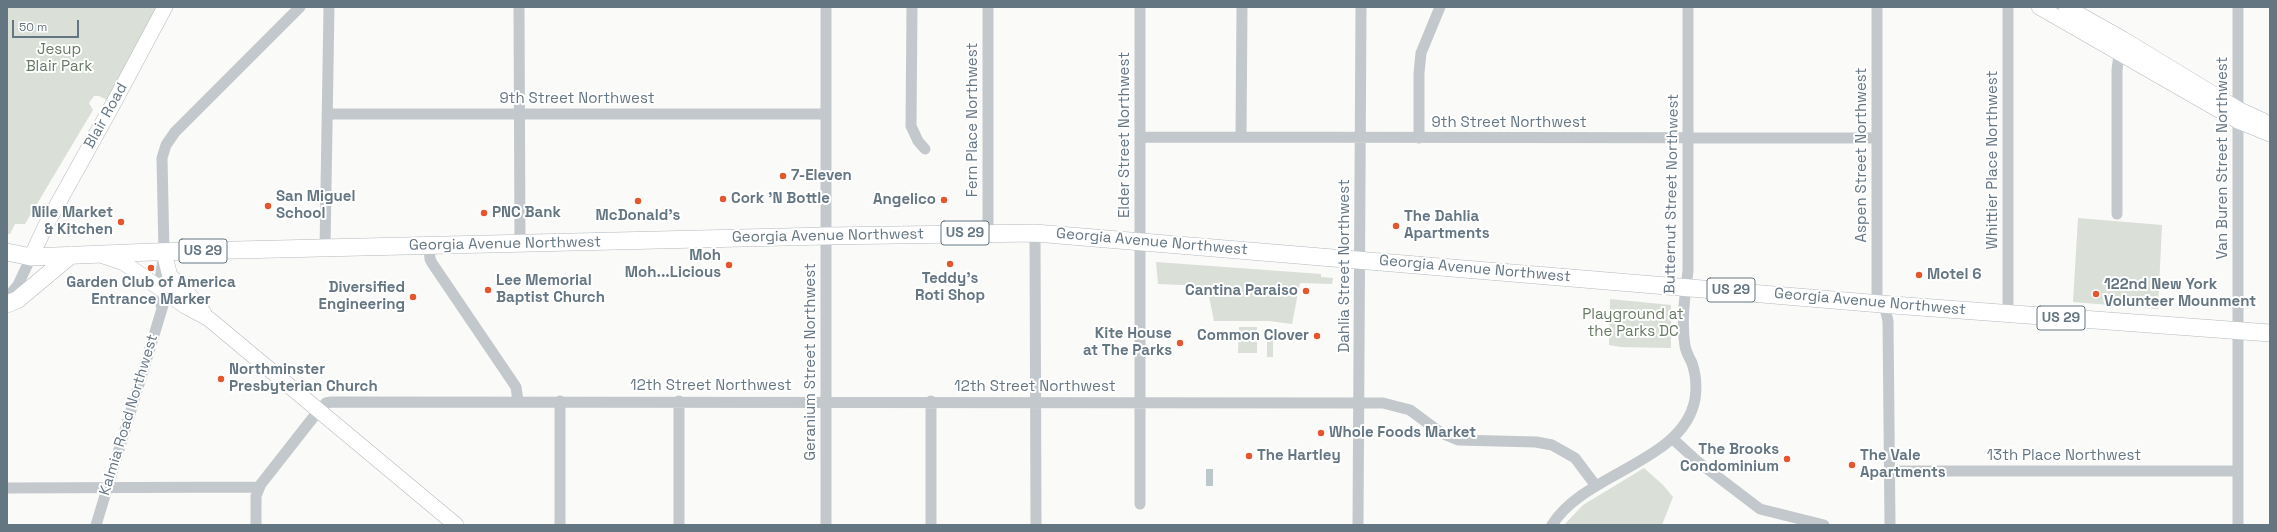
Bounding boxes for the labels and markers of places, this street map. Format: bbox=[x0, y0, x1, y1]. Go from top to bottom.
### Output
place label: 7-Eleven bbox=[791, 167, 852, 185]
marker: 7-Eleven bbox=[778, 171, 788, 181]
place label: San Miguel School bbox=[276, 188, 355, 223]
place label: Cork 'N Bottle bbox=[731, 190, 830, 208]
place label: Angelico bbox=[873, 191, 936, 209]
marker: Cork 'N Bottle bbox=[718, 194, 728, 204]
marker: Angelico bbox=[939, 195, 949, 205]
marker: McDonald's bbox=[633, 196, 643, 206]
marker: San Miguel School bbox=[263, 201, 273, 211]
place label: Nile Market & Kitchen bbox=[31, 204, 113, 239]
place label: PNC Bank bbox=[492, 204, 561, 222]
place label: McDonald's bbox=[596, 207, 680, 225]
marker: PNC Bank bbox=[479, 208, 489, 218]
place label: The Dahlia Apartments bbox=[1404, 208, 1490, 243]
marker: Nile Market & Kitchen bbox=[116, 217, 126, 227]
marker: The Dahlia Apartments bbox=[1391, 221, 1401, 231]
place label: Moh Moh...Licious bbox=[625, 247, 721, 282]
marker: Teddy's Roti Shop bbox=[945, 259, 955, 269]
marker: Moh Moh...Licious bbox=[724, 260, 734, 270]
marker: Garden Club of America Entrance Marker bbox=[146, 263, 156, 273]
place label: Motel 6 bbox=[1927, 266, 1981, 284]
place label: Teddy's Roti Shop bbox=[915, 270, 985, 305]
marker: Motel 6 bbox=[1914, 270, 1924, 280]
place label: Lee Memorial Baptist Church bbox=[496, 272, 605, 307]
place label: Garden Club of America Entrance Marker bbox=[66, 274, 236, 309]
place label: 122nd New York Volunteer Mounment bbox=[2104, 276, 2256, 311]
place label: Diversified Engineering bbox=[319, 279, 405, 314]
place label: Cantina Paraiso bbox=[1185, 282, 1298, 300]
marker: Lee Memorial Baptist Church bbox=[483, 285, 493, 295]
marker: Cantina Paraiso bbox=[1301, 286, 1311, 296]
marker: 122nd New York Volunteer Mounment bbox=[2091, 289, 2101, 299]
marker: Diversified Engineering bbox=[408, 292, 418, 302]
place label: Kite House at The Parks bbox=[1083, 325, 1172, 360]
place label: Common Clover bbox=[1197, 327, 1309, 345]
marker: Common Clover bbox=[1312, 331, 1322, 341]
marker: Kite House at The Parks bbox=[1175, 338, 1185, 348]
place label: Northminster Presbyterian Church bbox=[229, 361, 378, 396]
marker: Northminster Presbyterian Church bbox=[216, 374, 226, 384]
place label: Whole Foods Market bbox=[1329, 424, 1476, 442]
marker: Whole Foods Market bbox=[1316, 428, 1326, 438]
place label: The Brooks Condominium bbox=[1680, 441, 1779, 476]
place label: The Hartley bbox=[1257, 447, 1341, 465]
place label: The Vale Apartments bbox=[1860, 447, 1946, 482]
marker: The Hartley bbox=[1244, 451, 1254, 461]
marker: The Brooks Condominium bbox=[1782, 454, 1792, 464]
marker: The Vale Apartments bbox=[1847, 460, 1857, 470]

